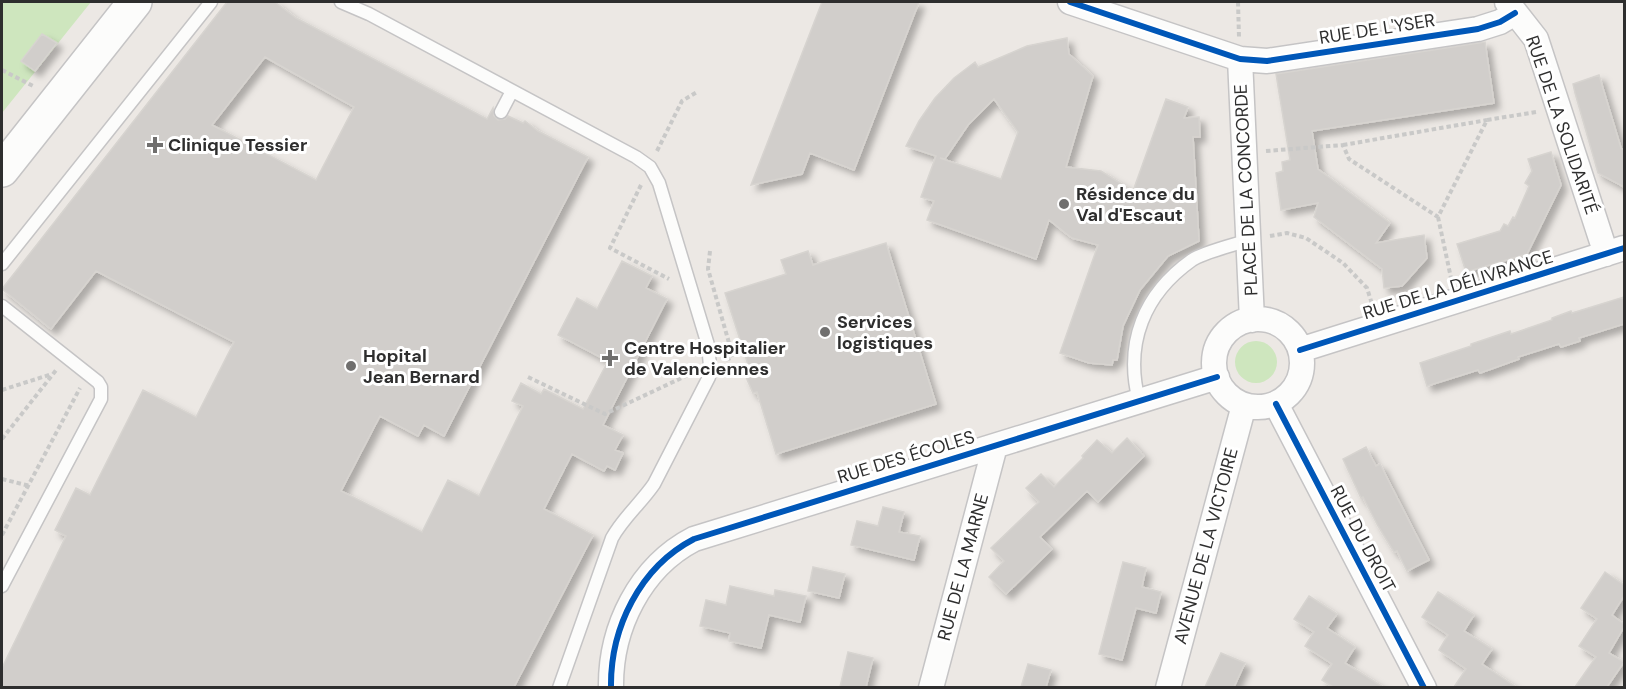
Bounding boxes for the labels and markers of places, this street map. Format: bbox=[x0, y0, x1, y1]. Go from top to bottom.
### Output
place label: Clinique Tessier bbox=[168, 133, 307, 157]
marker: Clinique Tessier bbox=[146, 136, 164, 154]
place label: Résidence du Val d'Escaut bbox=[1076, 182, 1195, 227]
marker: Résidence du Val d'Escaut bbox=[1057, 197, 1071, 211]
place label: Services logistiques bbox=[837, 310, 933, 355]
marker: Services logistiques bbox=[818, 325, 832, 339]
place label: Centre Hospitalier de Valenciennes bbox=[624, 336, 786, 381]
place label: Hopital Jean Bernard bbox=[363, 344, 480, 389]
marker: Centre Hospitalier de Valenciennes bbox=[601, 349, 619, 367]
marker: Hopital Jean Bernard bbox=[344, 359, 358, 373]

